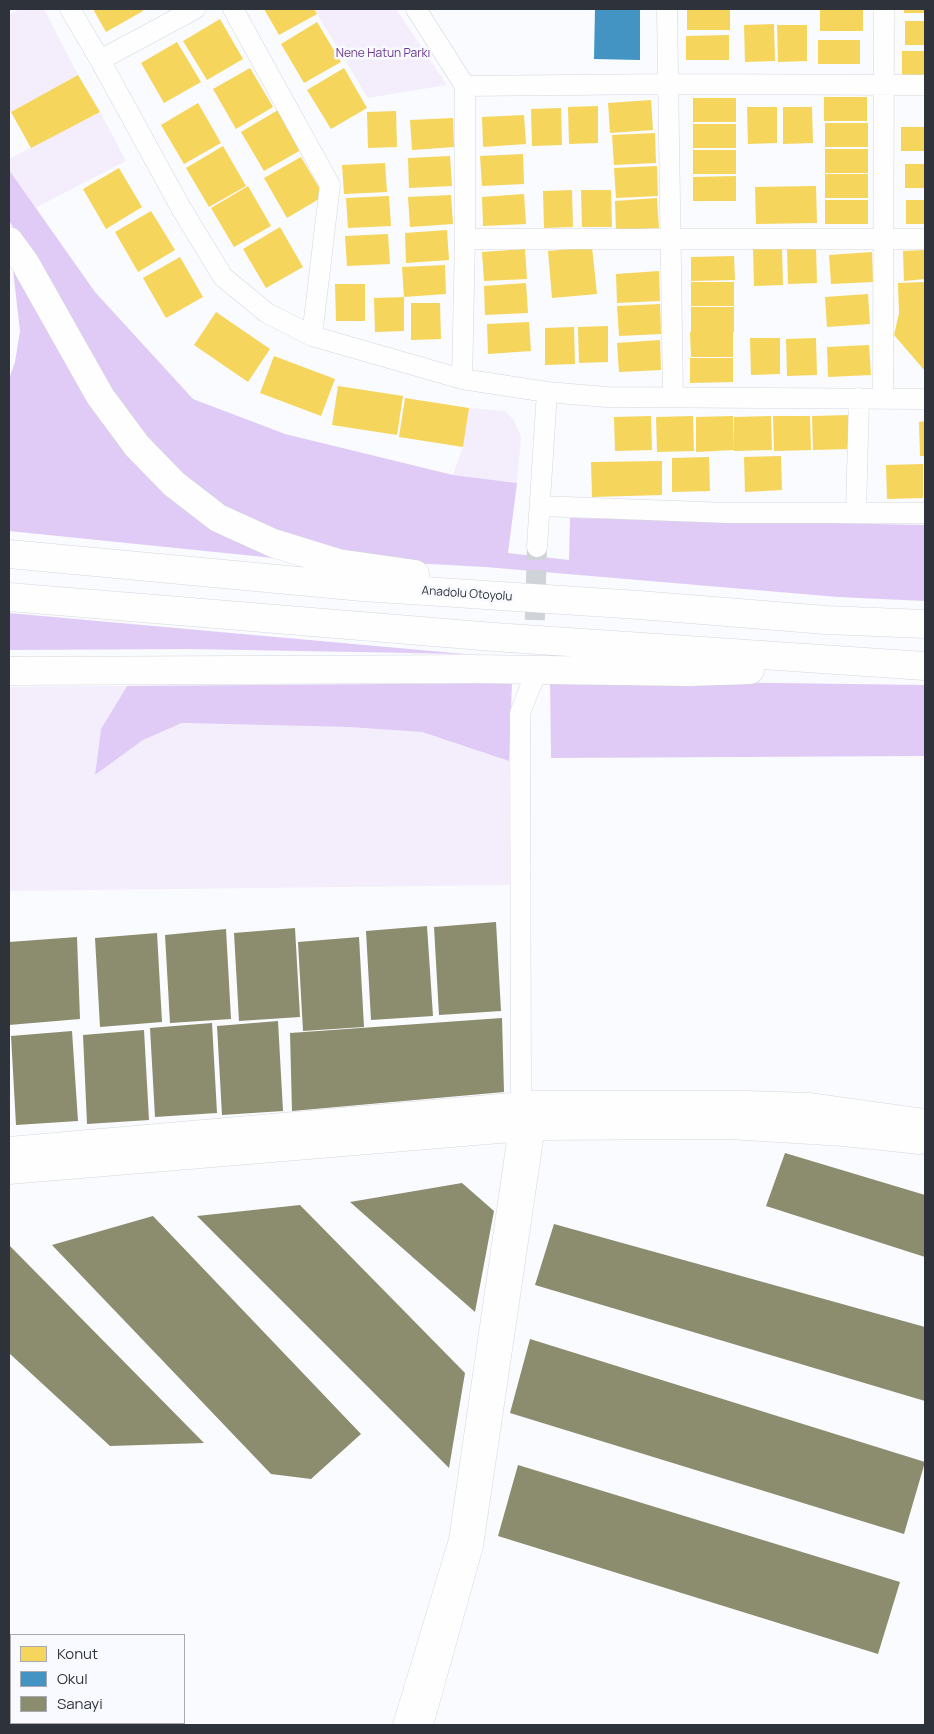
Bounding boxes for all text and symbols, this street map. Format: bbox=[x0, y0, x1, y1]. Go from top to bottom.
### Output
park label: Nene Hatun Parkı bbox=[336, 47, 430, 61]
street label: Anadolu Otoyolu bbox=[421, 584, 513, 604]
legend bbox=[10, 1634, 185, 1724]
text: Konut bbox=[57, 1643, 98, 1664]
text: Okul bbox=[57, 1668, 88, 1689]
text: Sanayi bbox=[57, 1693, 103, 1714]

